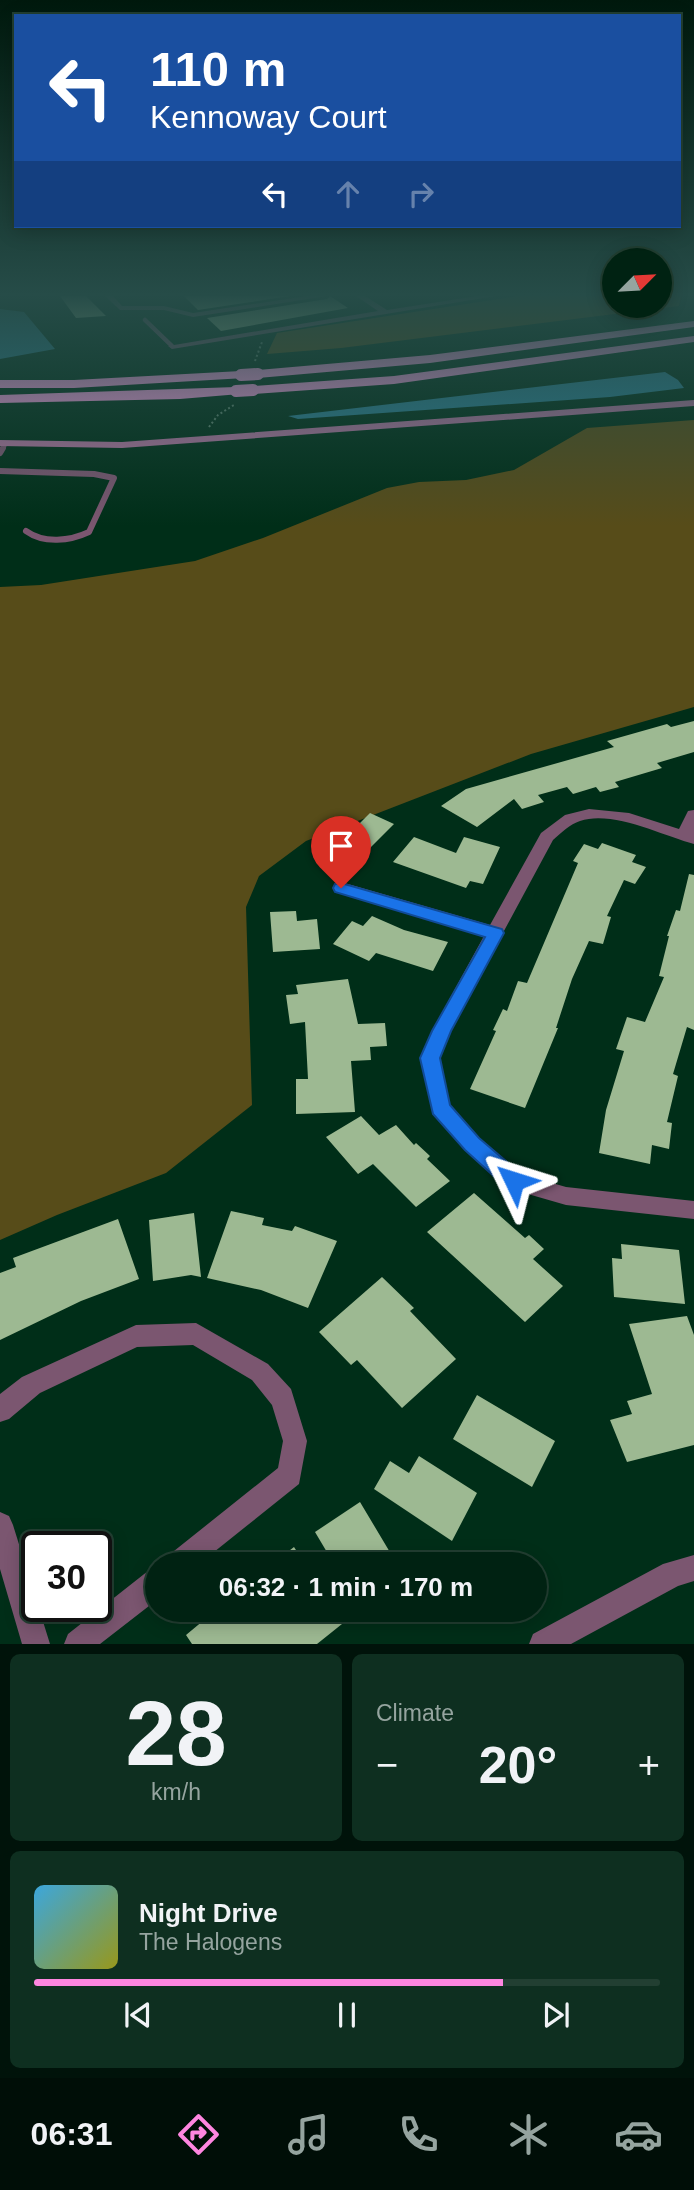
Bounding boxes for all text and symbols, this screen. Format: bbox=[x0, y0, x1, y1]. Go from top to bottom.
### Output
icon: left bbox=[35, 42, 126, 133]
text: 110 m bbox=[150, 42, 286, 96]
text: Kennoway Court bbox=[150, 99, 387, 135]
icon: left bbox=[256, 175, 294, 213]
icon: ahead bbox=[329, 175, 367, 213]
icon: right bbox=[402, 175, 440, 213]
north arrow bbox=[602, 248, 672, 318]
map controls bbox=[602, 248, 672, 318]
pin bbox=[311, 816, 371, 888]
icon: arrive bbox=[322, 827, 360, 865]
position arrow bbox=[477, 1144, 551, 1218]
speed limit sign: 30 bbox=[21, 1531, 112, 1622]
text: 06:32 · 1 min · 170 m bbox=[219, 1572, 473, 1602]
text: 28 bbox=[125, 1683, 227, 1784]
text: Climate bbox=[376, 1700, 454, 1726]
text: 20° bbox=[479, 1736, 557, 1794]
text: − bbox=[376, 1744, 398, 1786]
text: + bbox=[638, 1744, 660, 1786]
text: km/h bbox=[151, 1779, 201, 1805]
text: Night Drive bbox=[139, 1898, 278, 1928]
text: The Halogens bbox=[139, 1929, 282, 1955]
icon: previous bbox=[119, 1996, 157, 2034]
icon: pause bbox=[328, 1996, 366, 2034]
icon: next bbox=[537, 1996, 575, 2034]
icon: directions bbox=[174, 2110, 223, 2159]
icon: music bbox=[284, 2110, 333, 2159]
icon: phone bbox=[394, 2110, 443, 2159]
icon: climate bbox=[504, 2110, 553, 2159]
icon: car bbox=[614, 2110, 663, 2159]
text: 06:31 bbox=[31, 2116, 112, 2152]

